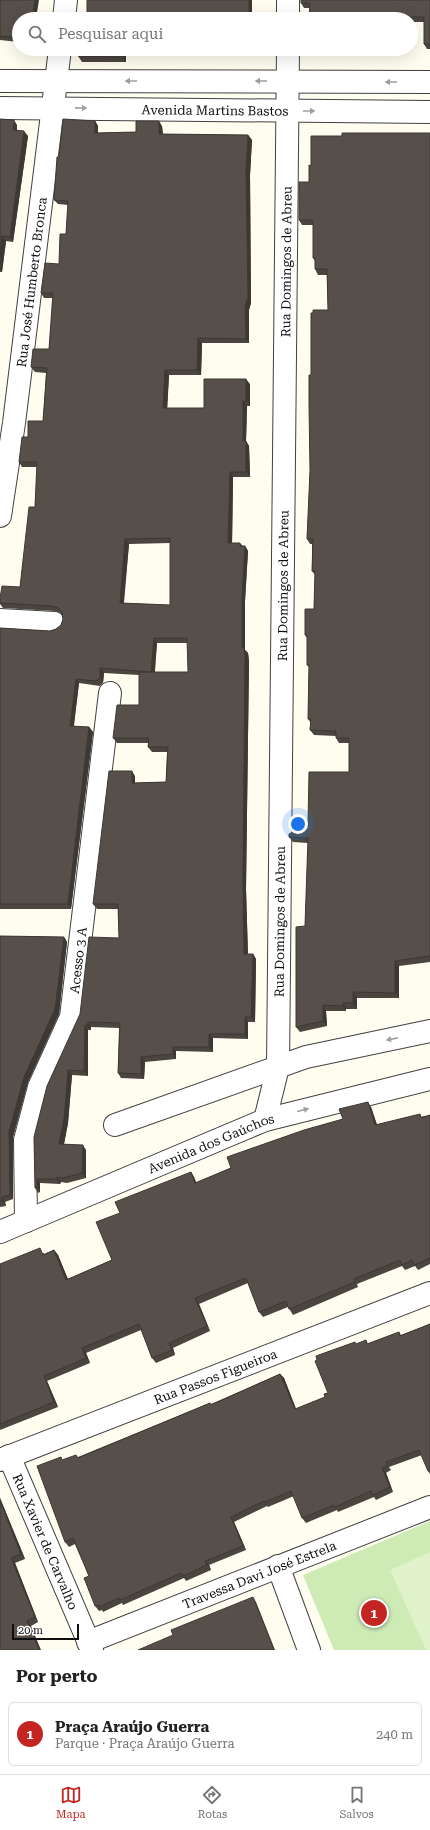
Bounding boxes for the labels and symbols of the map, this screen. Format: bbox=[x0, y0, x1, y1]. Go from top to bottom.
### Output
one-way arrow bbox=[124, 78, 137, 84]
one-way arrow bbox=[254, 78, 267, 84]
one-way arrow bbox=[384, 79, 397, 85]
street label: Avenida Martins Bastos bbox=[141, 102, 289, 118]
one-way arrow bbox=[75, 105, 88, 111]
one-way arrow bbox=[303, 108, 316, 114]
street label: Rua Domingos de Abreu bbox=[278, 186, 294, 337]
street label: Rua José Humberto Bronca bbox=[13, 196, 49, 368]
street label: Rua Domingos de Abreu bbox=[274, 510, 291, 661]
your location bbox=[288, 814, 308, 834]
street label: Rua Domingos de Abreu bbox=[271, 846, 288, 997]
street label: Acesso 3 A bbox=[66, 926, 89, 994]
one-way arrow bbox=[386, 1036, 398, 1042]
one-way arrow bbox=[296, 1107, 309, 1113]
street label: Avenida dos Gaúchos bbox=[146, 1111, 276, 1176]
street label: Rua Passos Figueiroa bbox=[152, 1346, 279, 1407]
street label: Rua Xavier de Carvalho bbox=[10, 1471, 81, 1612]
street label: Travessa Davi José Estrela bbox=[180, 1537, 338, 1611]
pin: 1 bbox=[361, 1598, 387, 1628]
scale bar bbox=[12, 1622, 79, 1641]

